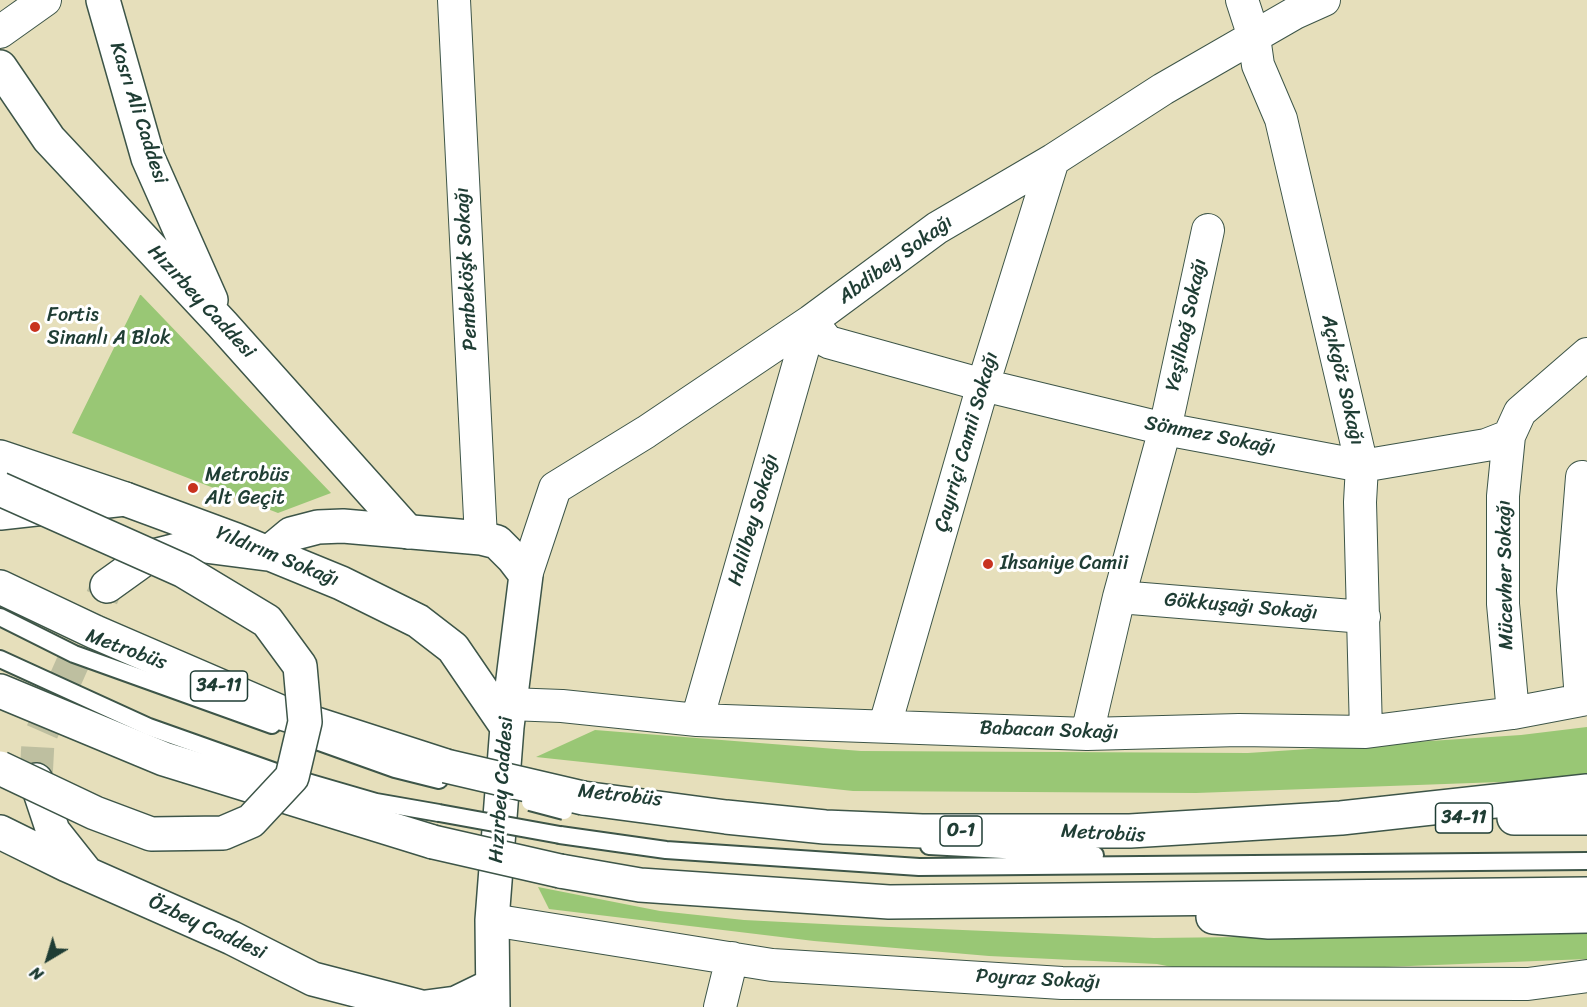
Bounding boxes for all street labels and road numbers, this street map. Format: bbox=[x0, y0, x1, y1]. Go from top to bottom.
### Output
street label: Kasrı Ali Caddesi bbox=[104, 39, 172, 187]
street label: Pembeköşk Sokağı bbox=[451, 187, 483, 351]
street label: Abdibey Sokağı bbox=[834, 210, 958, 310]
street label: Hızırbey Caddesi bbox=[142, 240, 260, 364]
street label: Yeşilbağ Sokağı bbox=[1161, 257, 1213, 393]
street label: Açıkgöz Sokağı bbox=[1315, 312, 1369, 448]
street label: Çayıriçi Camii Sokağı bbox=[930, 349, 1004, 535]
street label: Sönmez Sokağı bbox=[1143, 412, 1277, 460]
street label: Halilbey Sokağı bbox=[724, 451, 784, 589]
street label: Mücevher Sokağı bbox=[1493, 500, 1519, 650]
street label: Yıldırım Sokağı bbox=[212, 521, 342, 593]
street label: Gökkuşağı Sokağı bbox=[1163, 588, 1319, 626]
street label: Metrobüs bbox=[82, 624, 170, 676]
road number: 34-11 bbox=[190, 671, 248, 701]
street label: Hızırbey Caddesi bbox=[485, 716, 519, 864]
street label: Babacan Sokağı bbox=[979, 717, 1119, 745]
street label: Metrobüs bbox=[577, 780, 663, 812]
road number: 34-11 bbox=[1436, 803, 1492, 833]
road number: O-1 bbox=[940, 816, 982, 846]
street label: Metrobüs bbox=[1060, 820, 1146, 848]
street label: Özbey Caddesi bbox=[145, 890, 269, 966]
street label: Poyraz Sokağı bbox=[975, 965, 1101, 995]

